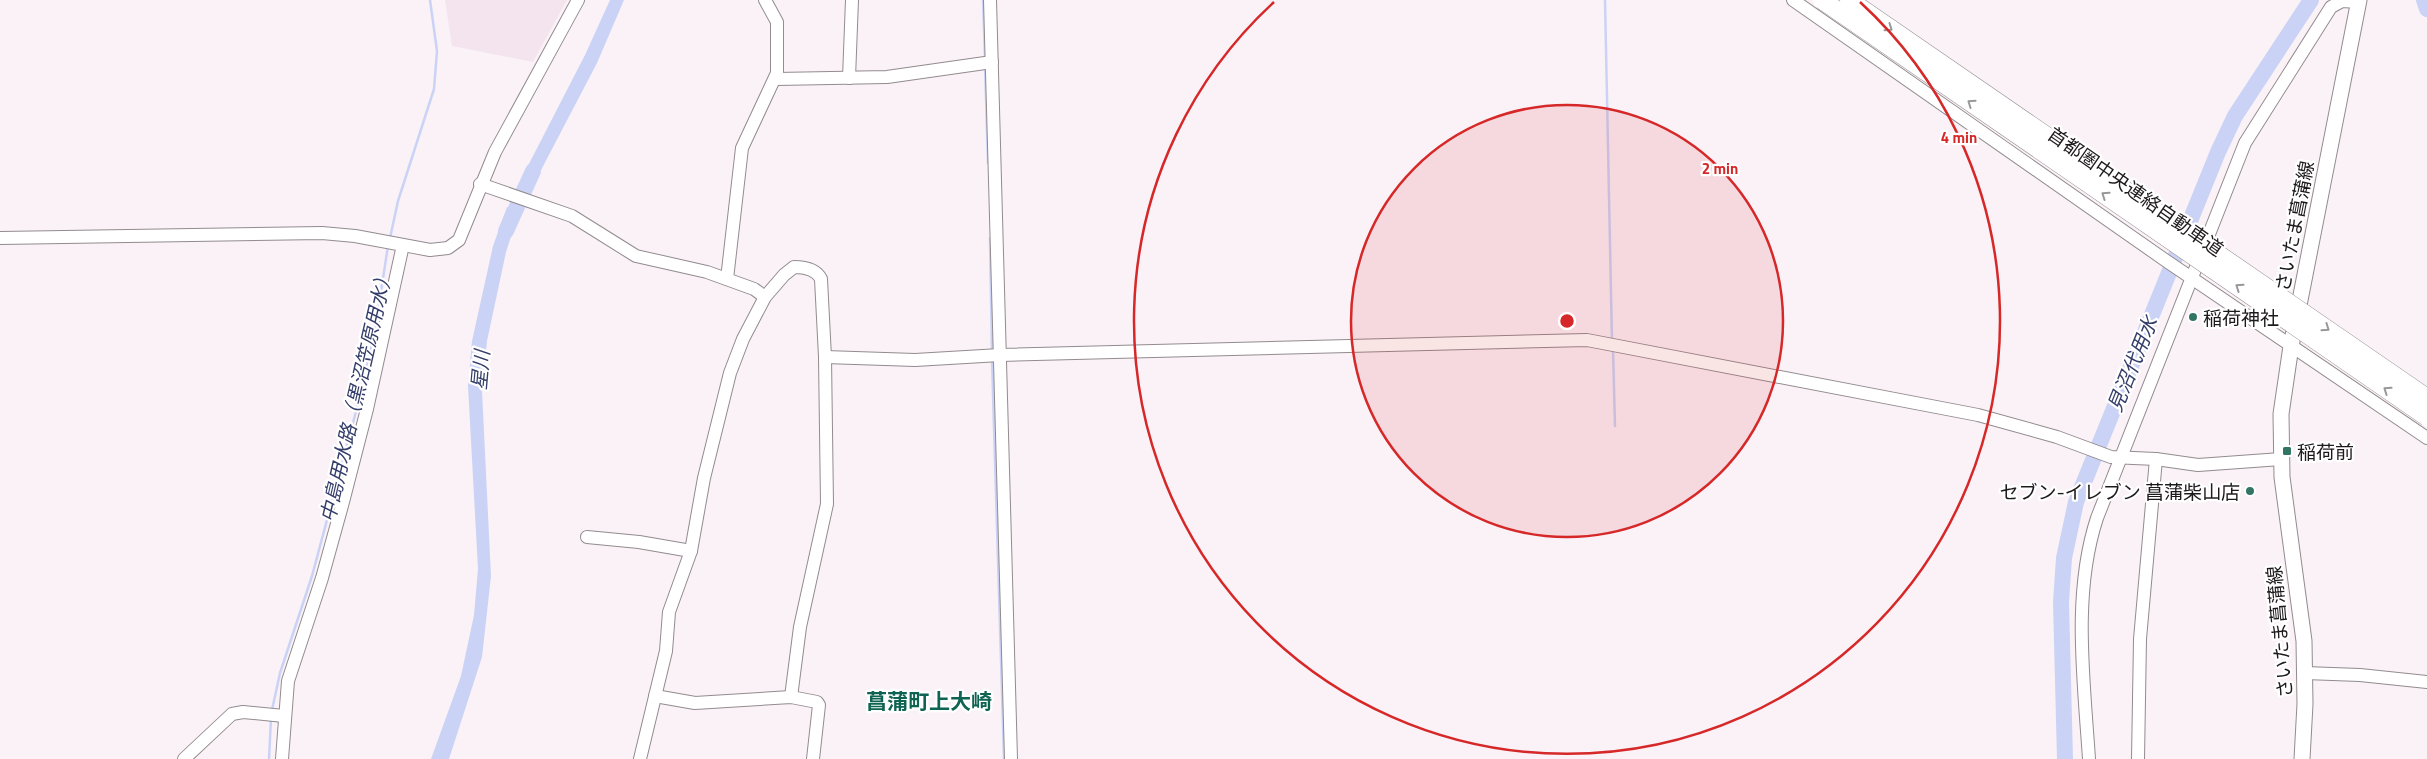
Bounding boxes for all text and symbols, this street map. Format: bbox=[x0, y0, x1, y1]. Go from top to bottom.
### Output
one-way arrow bbox=[1884, 22, 1893, 31]
one-way arrow bbox=[1967, 100, 1977, 109]
street label: 首都圏中央連絡自動車道 bbox=[2042, 119, 2230, 263]
text: 4 min bbox=[1941, 126, 1977, 149]
text: 2 min bbox=[1702, 157, 1738, 180]
street label: さいたま菖蒲線 bbox=[2267, 158, 2321, 294]
one-way arrow bbox=[2101, 192, 2111, 201]
water label: 中島用水路（黒沼笠原用水） bbox=[312, 265, 400, 525]
one-way arrow bbox=[2235, 284, 2245, 293]
place label: 稲荷神社 bbox=[2203, 303, 2279, 332]
water label: 見沼代用水 bbox=[2099, 310, 2166, 416]
marker: 稲荷神社 bbox=[2187, 311, 2199, 323]
centre of rings bbox=[1558, 312, 1576, 330]
one-way arrow bbox=[2320, 322, 2330, 331]
water label: 星川 bbox=[463, 347, 497, 391]
one-way arrow bbox=[2383, 387, 2393, 396]
place label: 稲荷前 bbox=[2297, 437, 2354, 466]
marker: 稲荷前 bbox=[2281, 445, 2293, 457]
place label: セブン-イレブン 菖蒲柴山店 bbox=[1999, 477, 2240, 506]
marker: セブン-イレブン 菖蒲柴山店 bbox=[2244, 485, 2256, 497]
street label: さいたま菖蒲線 bbox=[2259, 565, 2299, 699]
district label: 菖蒲町上大崎 bbox=[866, 685, 992, 717]

